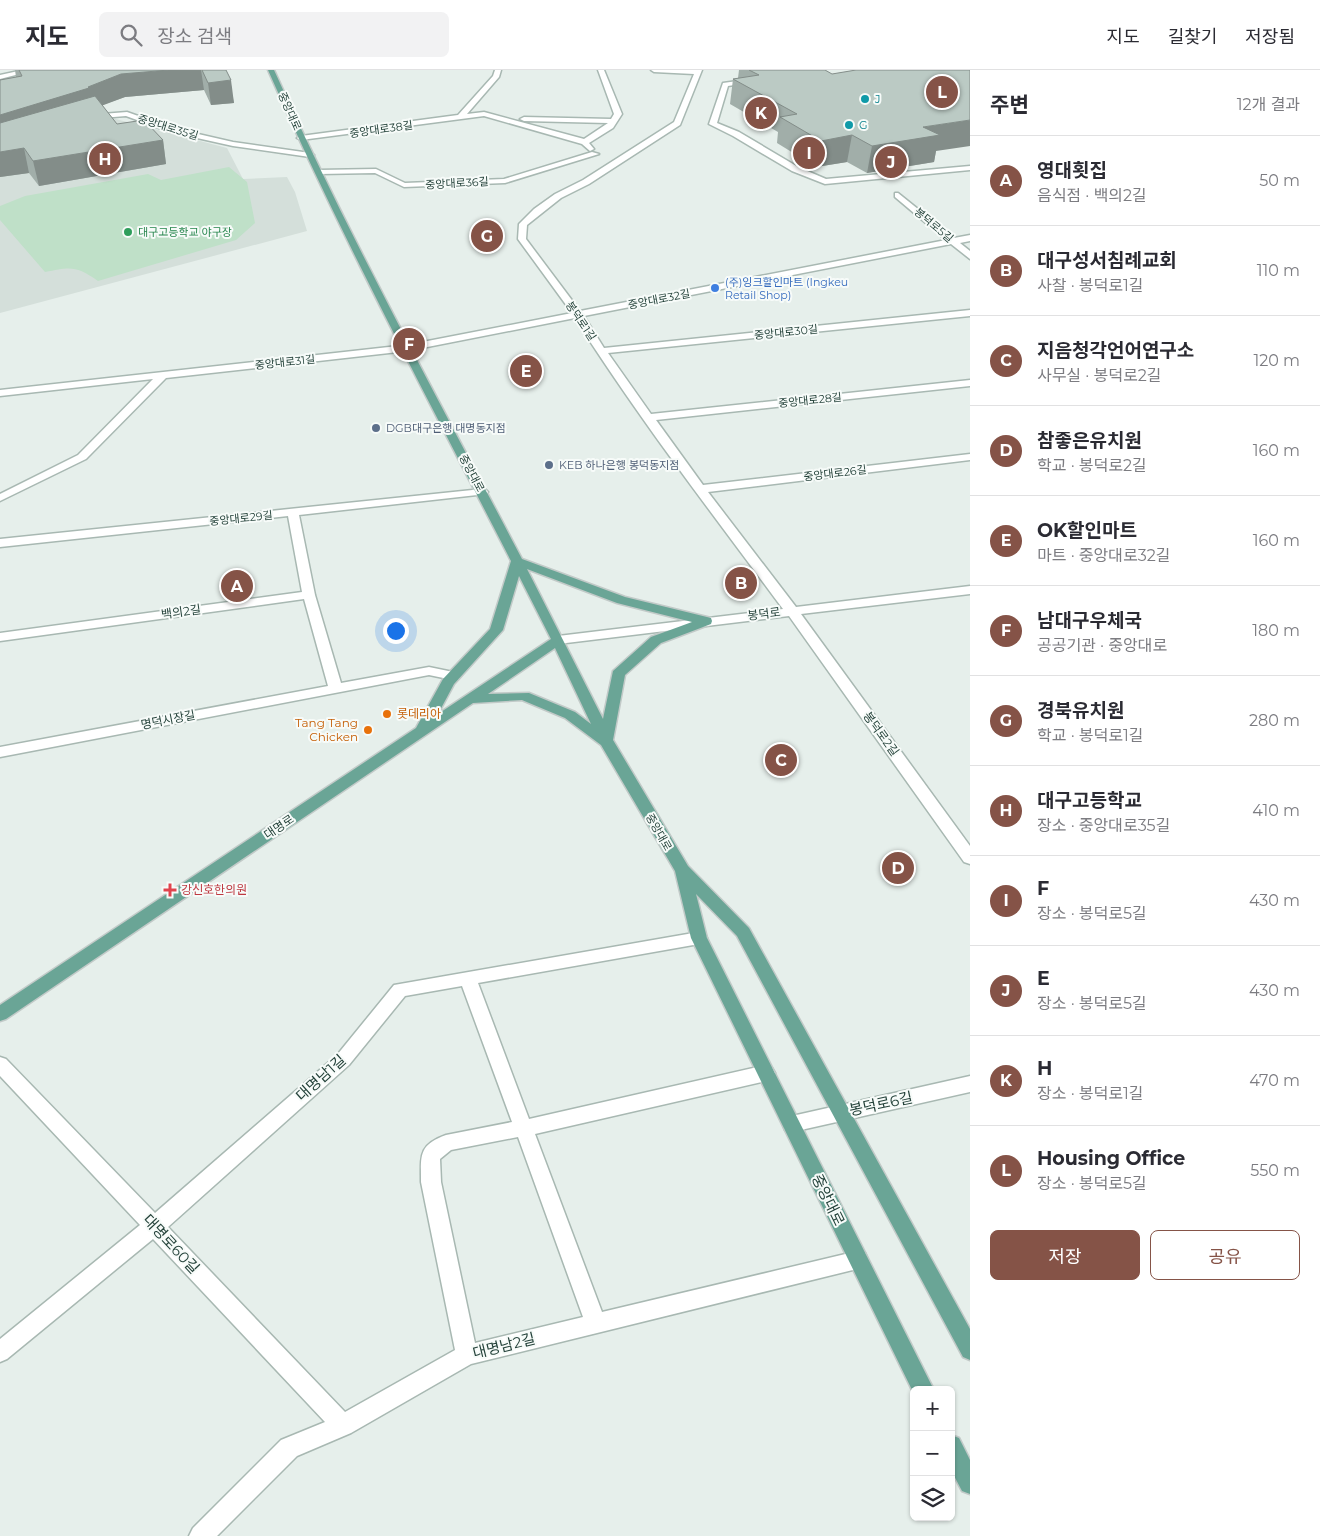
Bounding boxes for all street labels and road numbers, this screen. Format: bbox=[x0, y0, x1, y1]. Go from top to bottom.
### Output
street label: 중앙대로 bbox=[275, 90, 305, 132]
street label: 중앙대로35길 bbox=[136, 111, 200, 143]
street label: 중앙대로38길 bbox=[348, 118, 414, 140]
street label: 중앙대로36길 bbox=[425, 174, 489, 192]
street label: 봉덕로5길 bbox=[912, 205, 956, 245]
street label: 중앙대로32길 bbox=[627, 286, 691, 312]
street label: 봉덕로1길 bbox=[563, 299, 599, 343]
street label: 중앙대로30길 bbox=[753, 322, 819, 342]
street label: 중앙대로31길 bbox=[254, 352, 316, 372]
street label: 중앙대로28길 bbox=[778, 390, 842, 410]
street label: 중앙대로 bbox=[456, 452, 488, 494]
street label: 중앙대로26길 bbox=[803, 462, 867, 484]
street label: 중앙대로29길 bbox=[209, 508, 273, 528]
street label: 백의2길 bbox=[160, 601, 202, 622]
street label: 봉덕로 bbox=[747, 604, 781, 623]
street label: 명덕시장길 bbox=[139, 707, 196, 732]
street label: 봉덕로2길 bbox=[860, 709, 902, 759]
street label: 대명로 bbox=[261, 811, 297, 842]
street label: 중앙대로 bbox=[643, 811, 675, 853]
street label: 대명남1길 bbox=[292, 1050, 350, 1105]
street label: 봉덕로6길 bbox=[847, 1088, 914, 1119]
street label: 중앙대로 bbox=[808, 1171, 849, 1229]
street label: 대명로60길 bbox=[139, 1210, 204, 1277]
street label: 대명남2길 bbox=[471, 1329, 537, 1362]

